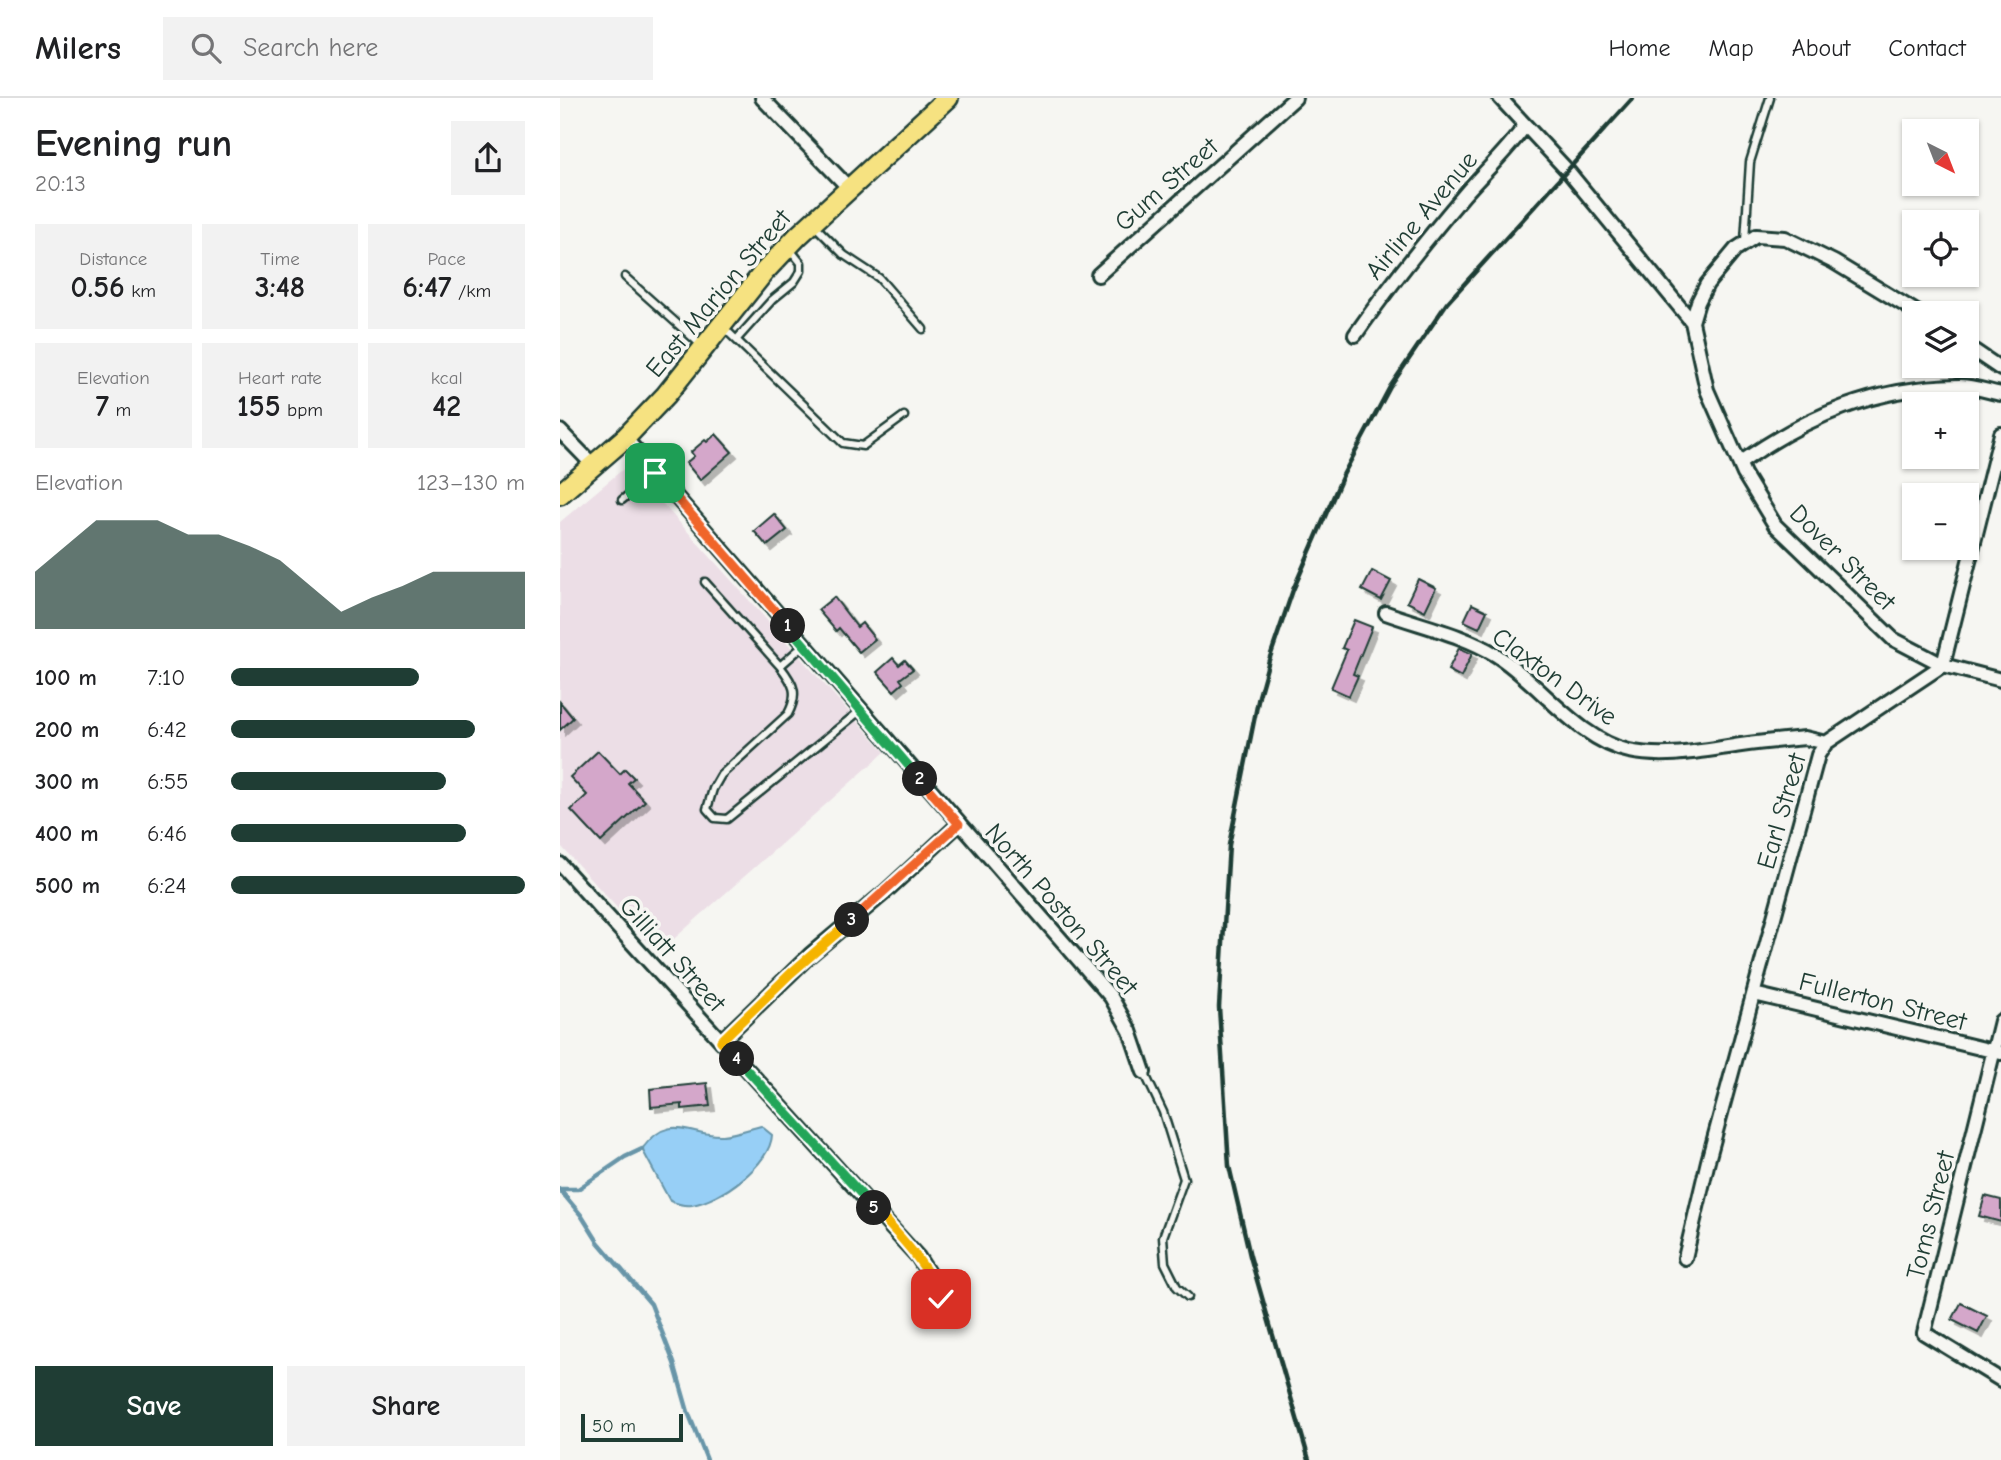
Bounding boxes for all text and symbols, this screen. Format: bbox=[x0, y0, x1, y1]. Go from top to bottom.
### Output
search box bbox=[163, 17, 653, 80]
text: Milers bbox=[35, 29, 121, 67]
icon: search bbox=[187, 29, 225, 67]
text: Search here bbox=[243, 33, 378, 63]
text: Home bbox=[1609, 34, 1670, 62]
text: Map bbox=[1708, 34, 1754, 62]
text: About bbox=[1792, 34, 1850, 62]
text: Contact bbox=[1888, 34, 1966, 62]
north arrow bbox=[1902, 119, 1979, 196]
map controls bbox=[1902, 119, 1979, 560]
button: share bbox=[451, 121, 525, 195]
text: Evening run bbox=[35, 122, 232, 166]
street label: Gum Street bbox=[1109, 131, 1226, 238]
street label: Airline Avenue bbox=[1359, 145, 1484, 286]
text: 20:13 bbox=[35, 170, 86, 197]
street label: East Marion Street bbox=[640, 203, 799, 383]
button: locate bbox=[1902, 210, 1979, 287]
text: Distance bbox=[79, 248, 147, 270]
text: Time bbox=[260, 248, 300, 270]
text: Pace bbox=[428, 248, 466, 270]
text: 0.56 bbox=[71, 270, 125, 305]
text: 3:48 bbox=[255, 270, 305, 305]
text: 6:47 bbox=[402, 270, 452, 305]
text: km bbox=[125, 280, 156, 302]
text: /km bbox=[452, 280, 491, 302]
button: layers bbox=[1902, 301, 1979, 378]
text: Elevation bbox=[77, 367, 150, 389]
text: Heart rate bbox=[238, 367, 322, 389]
text: kcal bbox=[431, 367, 463, 389]
text: 7 bbox=[96, 389, 109, 424]
text: 155 bbox=[237, 389, 281, 424]
text: 42 bbox=[432, 389, 461, 424]
button: + bbox=[1902, 392, 1979, 469]
text: m bbox=[109, 399, 131, 421]
text: bpm bbox=[281, 399, 323, 421]
pin bbox=[625, 443, 685, 503]
icon: arrive bbox=[636, 454, 674, 492]
text: Elevation bbox=[35, 469, 123, 496]
text: 123–130 m bbox=[417, 469, 525, 496]
button: − bbox=[1902, 483, 1979, 560]
street label: Dover Street bbox=[1783, 499, 1903, 618]
pin: 1 bbox=[770, 608, 806, 644]
text: 1 bbox=[784, 614, 791, 636]
street label: Claxton Drive bbox=[1486, 622, 1623, 732]
text: 100 m bbox=[35, 664, 97, 691]
text: 7:10 bbox=[147, 664, 185, 691]
text: 200 m bbox=[35, 716, 99, 743]
text: 6:42 bbox=[147, 716, 187, 743]
street label: Earl Street bbox=[1751, 748, 1813, 873]
pin: 2 bbox=[902, 762, 938, 796]
text: 2 bbox=[915, 767, 924, 789]
text: 300 m bbox=[35, 768, 99, 795]
text: 6:55 bbox=[147, 768, 189, 795]
street label: North Poston Street bbox=[979, 818, 1145, 1003]
text: 400 m bbox=[35, 820, 99, 847]
text: 6:46 bbox=[147, 820, 187, 847]
text: 500 m bbox=[35, 872, 100, 899]
text: 6:24 bbox=[147, 872, 187, 899]
street label: Gilliatt Street bbox=[613, 891, 733, 1019]
pin: 3 bbox=[834, 902, 870, 938]
text: 3 bbox=[847, 908, 856, 930]
street label: Fullerton Street bbox=[1796, 967, 1971, 1038]
pin: 4 bbox=[720, 1042, 754, 1076]
text: 4 bbox=[732, 1047, 741, 1069]
street label: Toms Street bbox=[1901, 1147, 1962, 1282]
pin: 5 bbox=[856, 1190, 892, 1226]
text: 5 bbox=[868, 1196, 879, 1218]
pin bbox=[911, 1269, 971, 1329]
icon: check bbox=[922, 1280, 960, 1318]
button: Save bbox=[35, 1366, 273, 1446]
button: Share bbox=[287, 1366, 525, 1446]
scale bar bbox=[581, 1411, 682, 1443]
text: 50 m bbox=[592, 1415, 636, 1437]

